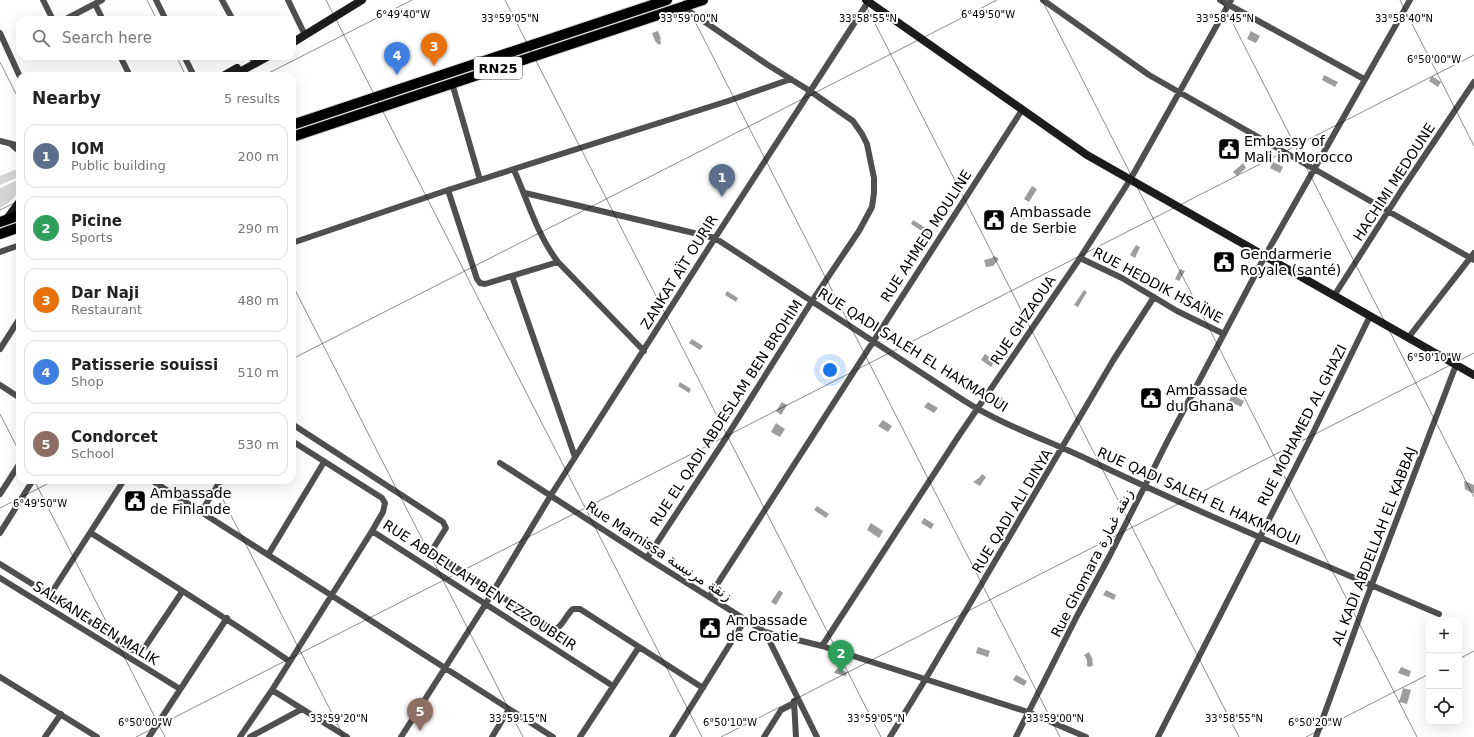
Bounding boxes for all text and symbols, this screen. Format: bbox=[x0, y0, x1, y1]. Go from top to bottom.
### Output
text: 6°49'40"W bbox=[376, 9, 430, 20]
text: 6°49'50"W bbox=[961, 9, 1015, 20]
text: 33°59'05"N bbox=[481, 13, 539, 24]
text: 33°59'00"N bbox=[660, 13, 718, 24]
text: 33°58'55"N bbox=[839, 13, 897, 24]
text: 33°58'45"N bbox=[1196, 13, 1254, 24]
text: 33°58'40"N bbox=[1375, 13, 1433, 24]
search box bbox=[16, 16, 296, 60]
icon: search bbox=[30, 27, 52, 49]
text: Search here bbox=[62, 29, 152, 47]
pin: 3 bbox=[421, 33, 447, 66]
pin: 4 bbox=[384, 42, 410, 75]
text: 6°50'00"W bbox=[1407, 54, 1461, 65]
road number: RN25 bbox=[474, 57, 522, 79]
text: Nearby bbox=[32, 88, 101, 108]
text: 5 results bbox=[224, 91, 280, 106]
street label: HACHIMI MEDOUNE bbox=[1350, 120, 1438, 244]
place label: Embassy of Mali in Morocco bbox=[1244, 133, 1353, 165]
public building icon: Embassy of Mali in Morocco bbox=[1216, 136, 1242, 162]
text: IOM bbox=[71, 140, 104, 158]
text: 1 bbox=[41, 149, 51, 164]
text: 200 m bbox=[237, 149, 279, 164]
text: Public building bbox=[71, 158, 166, 173]
pin: 1 bbox=[709, 164, 735, 197]
street label: RUE AHMED MOULINE bbox=[877, 167, 975, 305]
place label: Ambassade de Serbie bbox=[1010, 204, 1091, 236]
public building icon: Ambassade de Serbie bbox=[981, 207, 1007, 233]
street label: ZANKAT AÏT OURIR bbox=[636, 211, 721, 332]
text: Picine bbox=[71, 212, 122, 230]
text: 2 bbox=[41, 221, 51, 236]
text: 290 m bbox=[237, 221, 279, 236]
text: Sports bbox=[71, 230, 113, 245]
street label: RUE HEDDIK HSAÏNE bbox=[1090, 243, 1226, 326]
place label: Gendarmerie Royale (santé) bbox=[1240, 246, 1341, 278]
public building icon: Gendarmerie Royale (santé) bbox=[1211, 249, 1237, 275]
street label: RUE GHZAOUA bbox=[987, 272, 1059, 368]
text: Dar Naji bbox=[71, 284, 139, 302]
street label: RUE QADI SALEH EL HAKMAOUI bbox=[815, 285, 1011, 415]
text: 3 bbox=[41, 293, 51, 308]
text: 480 m bbox=[237, 293, 279, 308]
street label: RUE EL QADI ABDESLAM BEN BROHIM bbox=[647, 297, 805, 529]
text: Restaurant bbox=[71, 302, 142, 317]
street label: RUE MOHAMED AL GHAZI bbox=[1254, 342, 1350, 508]
text: 6°50'10"W bbox=[1407, 352, 1461, 363]
text: Patisserie souissi bbox=[71, 356, 218, 374]
your location bbox=[820, 360, 840, 380]
text: 4 bbox=[41, 365, 51, 380]
text: 510 m bbox=[237, 365, 279, 380]
text: Shop bbox=[71, 374, 104, 389]
place label: Ambassade du Ghana bbox=[1166, 382, 1247, 414]
public building icon: Ambassade du Ghana bbox=[1138, 385, 1164, 411]
text: Condorcet bbox=[71, 428, 158, 446]
text: 5 bbox=[41, 437, 51, 452]
text: 530 m bbox=[237, 437, 279, 452]
street label: RUE QADI SALEH EL HAKMAOUI bbox=[1095, 444, 1303, 548]
street label: AL KADI ABDELLAH EL KABBAJ bbox=[1329, 444, 1419, 648]
text: School bbox=[71, 446, 114, 461]
street label: RUE QADI ALI DINYA bbox=[969, 446, 1056, 576]
place label: Ambassade de Finlande bbox=[150, 485, 231, 517]
street label: Rue Ghomara زنقة غمارة bbox=[1048, 486, 1137, 640]
public building icon: Ambassade de Finlande bbox=[122, 488, 148, 514]
text: 6°49'50"W bbox=[13, 498, 67, 509]
street label: Rue Marnissa زنقة مرنيسة bbox=[583, 498, 735, 605]
street label: RUE ABDELLAH BEN EZZOUBEIR bbox=[380, 516, 580, 654]
street label: SALKANE BEN MALIK bbox=[30, 578, 162, 669]
place label: Ambassade de Croatie bbox=[726, 612, 807, 644]
public building icon: Ambassade de Croatie bbox=[697, 615, 723, 641]
map controls bbox=[1426, 617, 1462, 725]
button: + bbox=[1426, 617, 1462, 653]
pin: 2 bbox=[828, 640, 854, 673]
button: − bbox=[1426, 653, 1462, 689]
button: locate bbox=[1426, 689, 1462, 725]
pin: 5 bbox=[407, 698, 433, 731]
text: 33°59'20"N bbox=[310, 713, 368, 724]
text: 33°59'15"N bbox=[489, 713, 547, 724]
text: 33°59'05"N bbox=[847, 713, 905, 724]
text: 33°59'00"N bbox=[1026, 713, 1084, 724]
text: 33°58'55"N bbox=[1205, 713, 1263, 724]
text: 6°50'00"W bbox=[118, 717, 172, 728]
text: 6°50'10"W bbox=[703, 717, 757, 728]
text: 6°50'20"W bbox=[1288, 717, 1342, 728]

